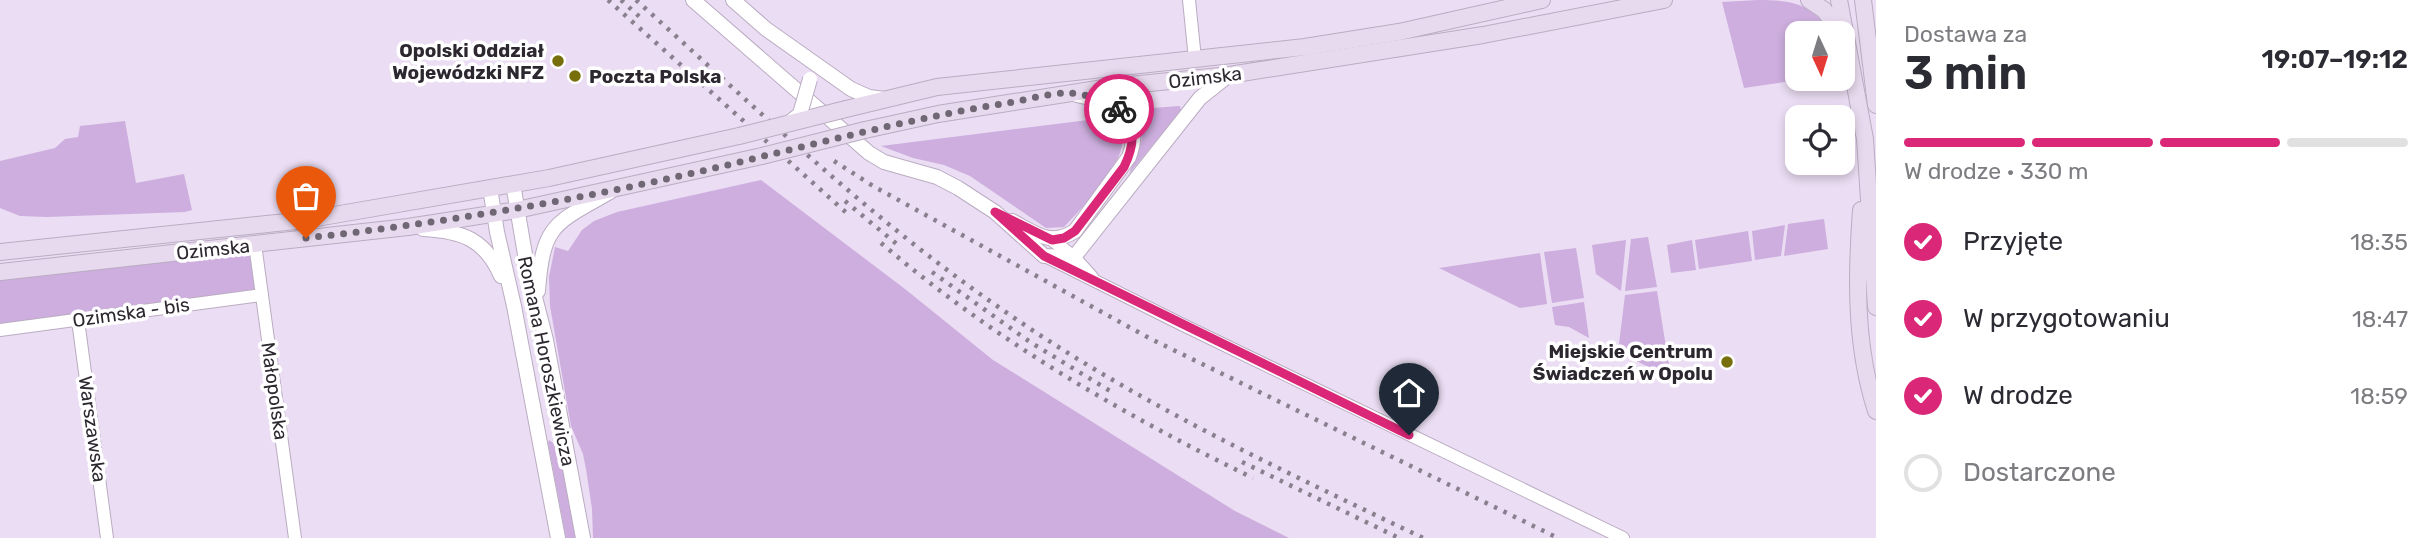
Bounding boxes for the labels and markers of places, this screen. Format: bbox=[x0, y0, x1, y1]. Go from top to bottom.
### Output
place label: Opolski Oddział Wojewódzki NFZ bbox=[392, 39, 544, 84]
marker: Opolski Oddział Wojewódzki NFZ bbox=[550, 53, 566, 69]
place label: Poczta Polska bbox=[589, 65, 722, 88]
marker: Poczta Polska bbox=[567, 68, 583, 84]
pin bbox=[276, 166, 336, 238]
place label: Miejskie Centrum Świadczeń w Opolu bbox=[1533, 340, 1713, 385]
marker: Miejskie Centrum Świadczeń w Opolu bbox=[1719, 354, 1735, 370]
pin bbox=[1379, 363, 1439, 435]

